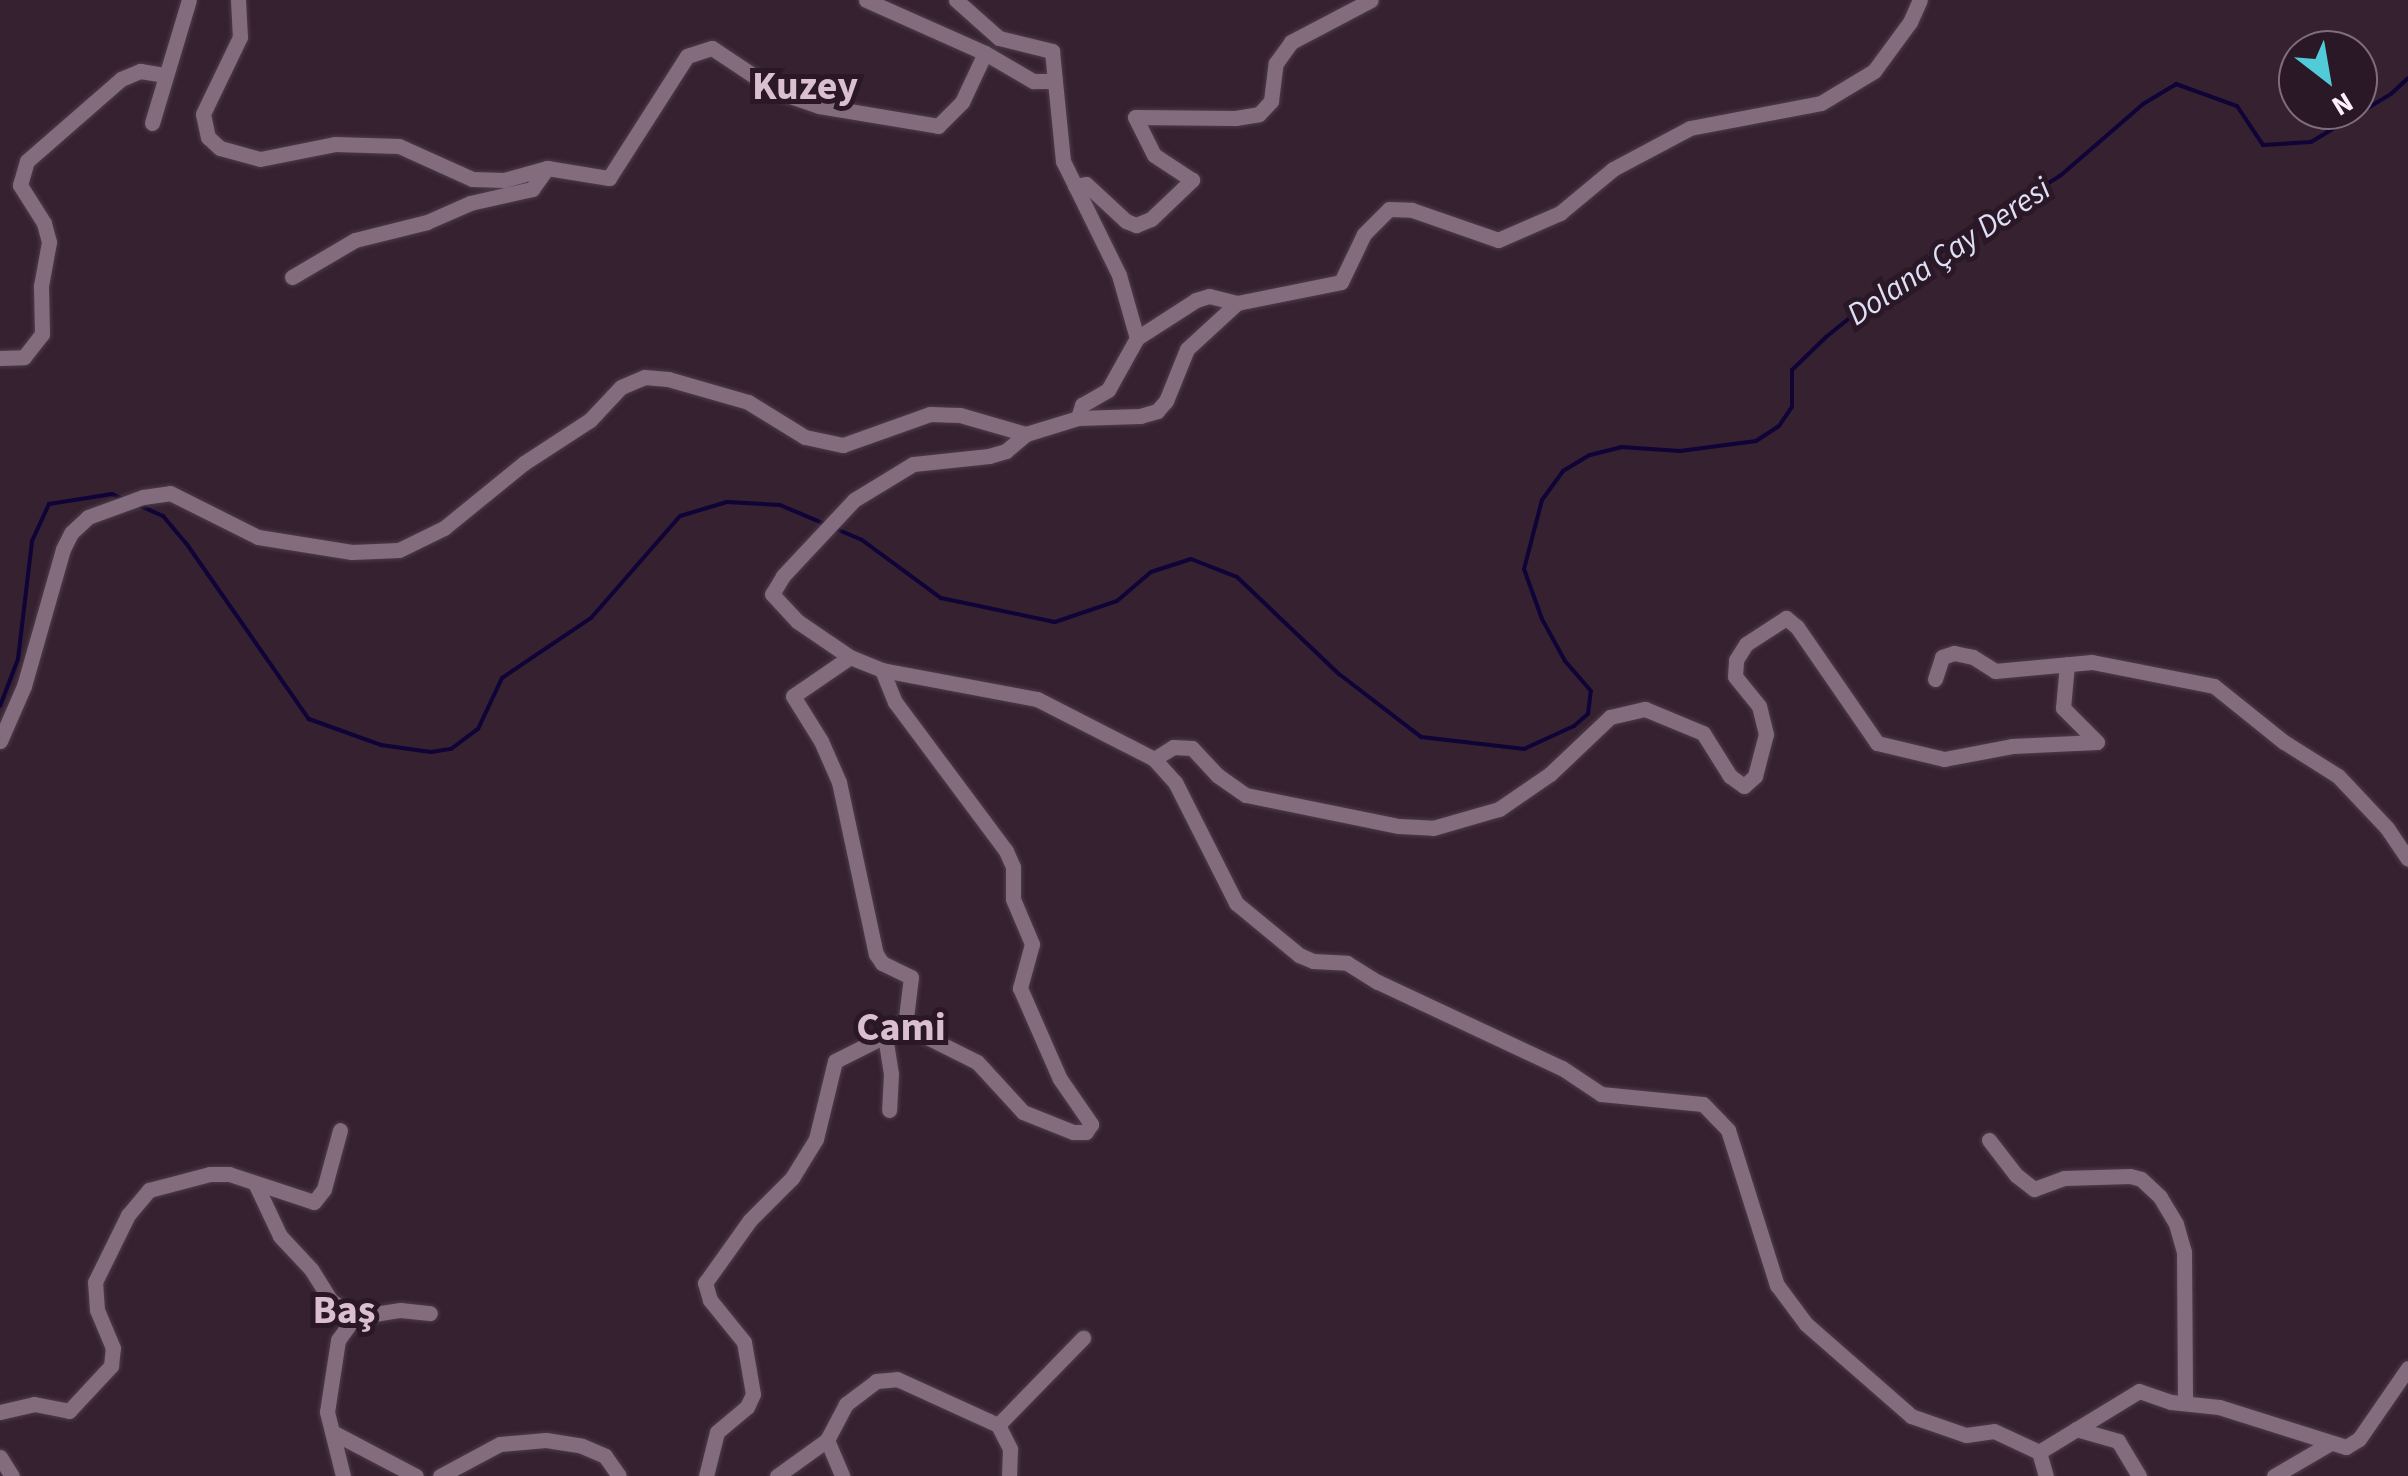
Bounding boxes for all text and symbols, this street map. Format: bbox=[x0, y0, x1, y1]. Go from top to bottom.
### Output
north arrow bbox=[2278, 30, 2378, 130]
district label: Kuzey bbox=[752, 63, 858, 111]
text: N bbox=[2324, 82, 2361, 126]
water label: Dolana Çay Deresi bbox=[1840, 170, 2058, 334]
district label: Cami bbox=[856, 1004, 946, 1052]
district label: Baş bbox=[313, 1287, 375, 1335]

